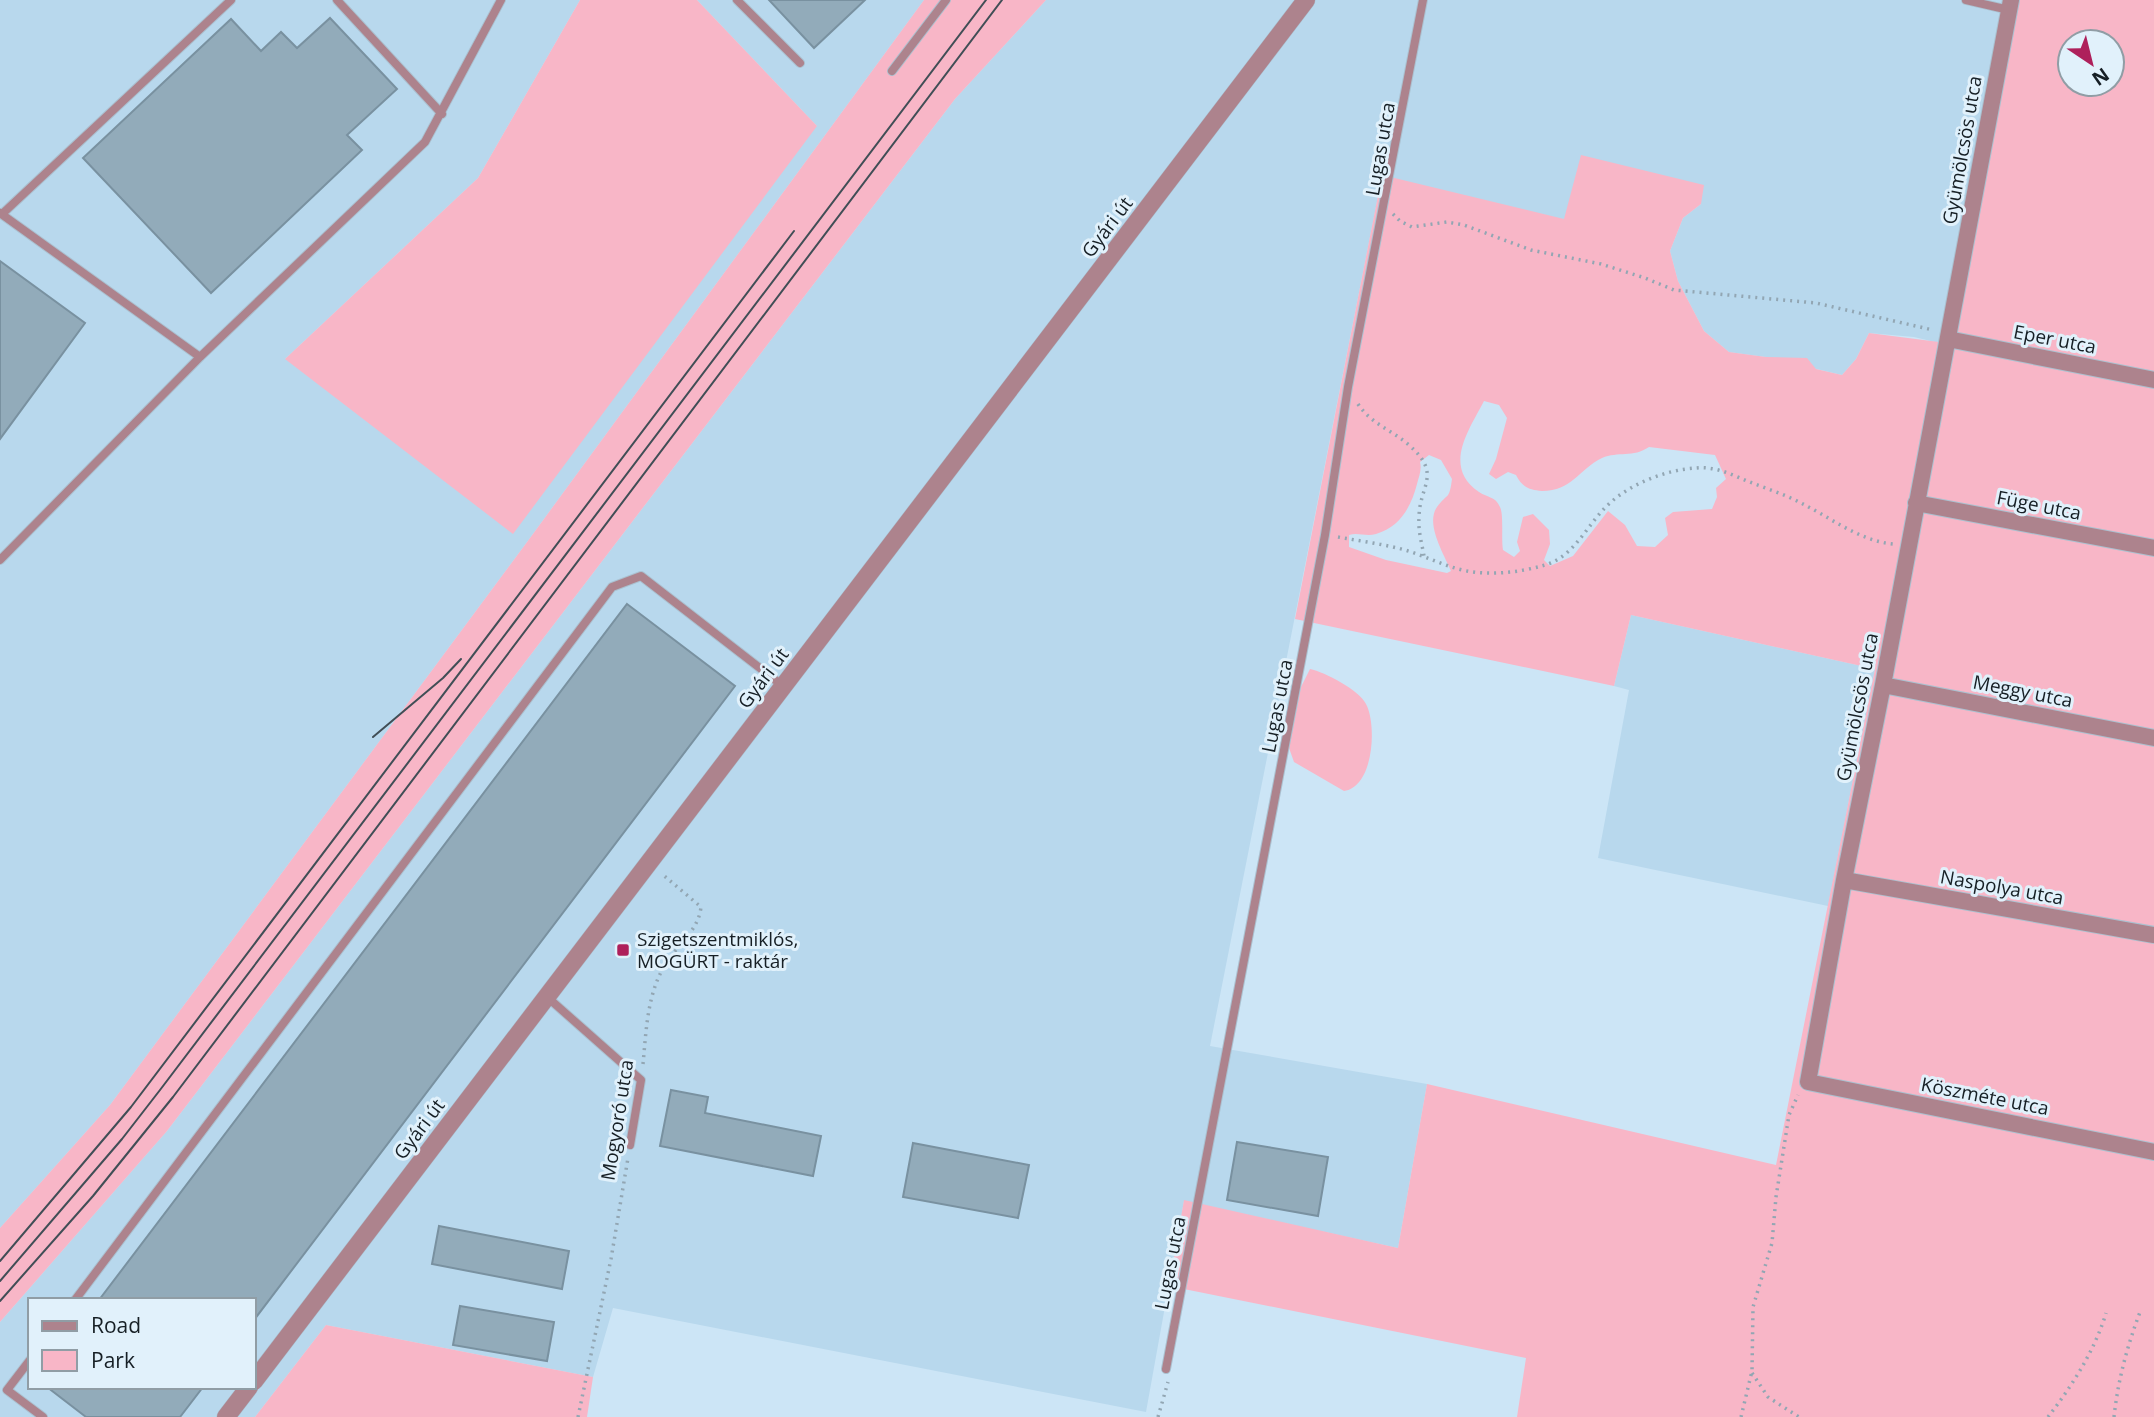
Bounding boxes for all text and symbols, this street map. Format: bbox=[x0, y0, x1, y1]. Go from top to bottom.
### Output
north arrow bbox=[2056, 28, 2126, 98]
text: N bbox=[2087, 62, 2115, 92]
street label: Gyümölcsös utca bbox=[1936, 74, 1988, 226]
street label: Lugas utca bbox=[1359, 100, 1401, 198]
street label: Gyári út bbox=[1076, 191, 1139, 263]
street label: Eper utca bbox=[2011, 318, 2099, 360]
street label: Füge utca bbox=[1995, 484, 2083, 526]
street label: Gyümölcsös utca bbox=[1830, 631, 1884, 783]
street label: Gyári út bbox=[732, 642, 795, 714]
street label: Lugas utca bbox=[1255, 657, 1299, 755]
street label: Meggy utca bbox=[1971, 669, 2075, 713]
street label: Naspolya utca bbox=[1938, 863, 2066, 911]
place label: Szigetszentmiklós, MOGÜRT - raktár bbox=[637, 926, 799, 974]
marker: Szigetszentmiklós, MOGÜRT - raktár bbox=[615, 942, 631, 958]
street label: Mogyoró utca bbox=[595, 1058, 639, 1182]
street label: Köszméte utca bbox=[1919, 1071, 2051, 1121]
street label: Gyári út bbox=[388, 1093, 451, 1165]
street label: Lugas utca bbox=[1148, 1214, 1192, 1312]
legend bbox=[28, 1298, 256, 1389]
text: Road bbox=[91, 1311, 141, 1339]
text: Park bbox=[91, 1346, 135, 1374]

